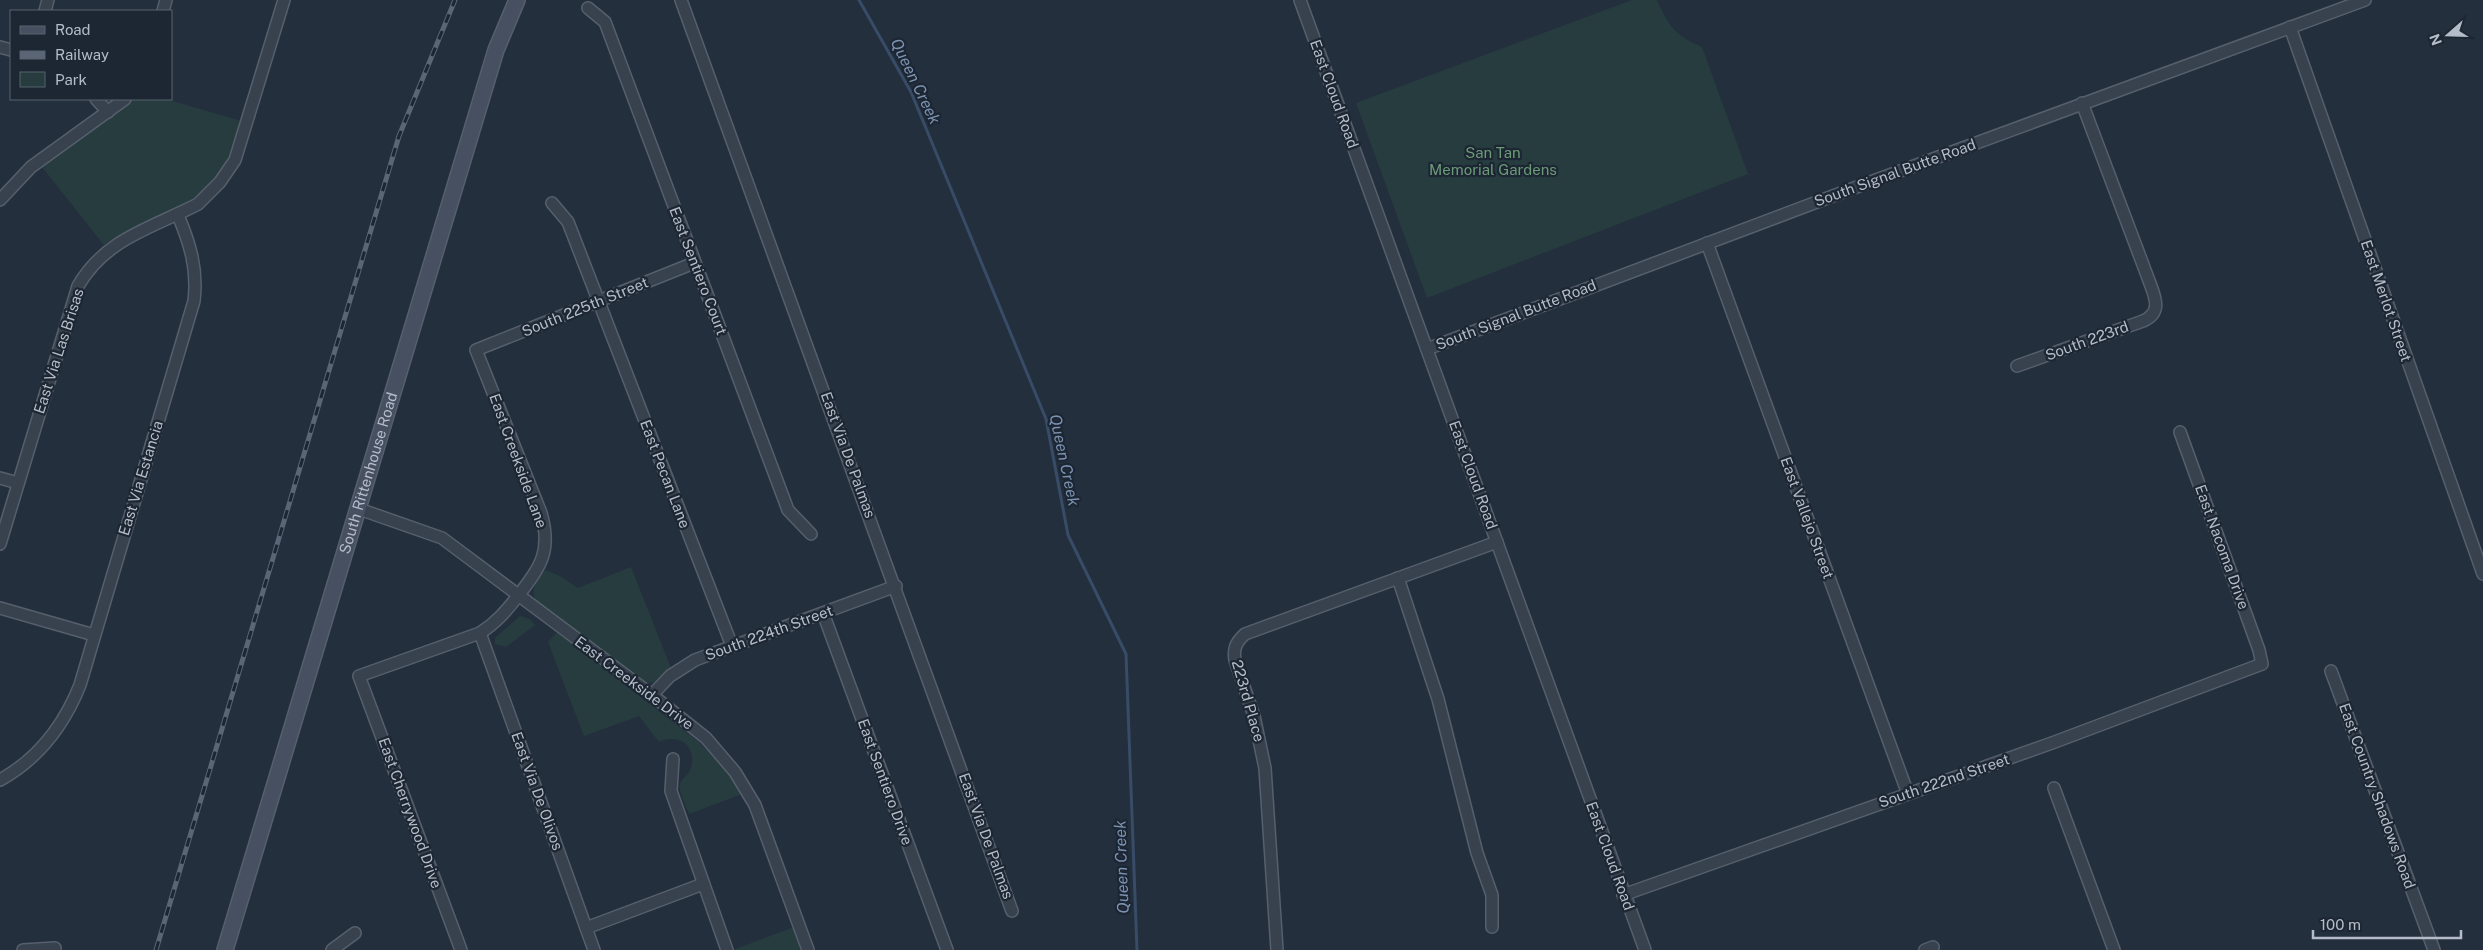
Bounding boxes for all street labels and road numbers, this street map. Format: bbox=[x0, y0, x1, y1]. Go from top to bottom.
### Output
street label: East Cloud Road bbox=[1307, 37, 1362, 150]
street label: South Signal Butte Road bbox=[1812, 135, 1978, 210]
street label: East Sentiero Court bbox=[666, 204, 731, 338]
street label: East Merlot Street bbox=[2358, 238, 2415, 364]
street label: South 225th Street bbox=[519, 273, 651, 340]
street label: South Signal Butte Road bbox=[1433, 276, 1598, 353]
street label: East Via Las Brisas bbox=[30, 286, 87, 416]
street label: South 223rd bbox=[2043, 318, 2131, 363]
street label: East Via De Palmas bbox=[818, 389, 879, 520]
street label: South Rittenhouse Road bbox=[336, 390, 400, 556]
street label: East Creekside Lane bbox=[486, 391, 551, 530]
street label: East Pecan Lane bbox=[637, 417, 694, 530]
street label: East Via Estancia bbox=[115, 418, 166, 537]
street label: East Cloud Road bbox=[1446, 418, 1501, 531]
street label: East Vallejo Street bbox=[1778, 455, 1837, 581]
street label: East Nacoma Drive bbox=[2192, 482, 2253, 611]
street label: South 224th Street bbox=[703, 601, 835, 664]
street label: East Creekside Drive bbox=[572, 633, 697, 733]
street label: 223rd Place bbox=[1229, 658, 1268, 744]
street label: East Country Shadows Road bbox=[2336, 701, 2419, 891]
street label: East Sentiero Drive bbox=[855, 716, 916, 847]
street label: East Via De Olivos bbox=[508, 729, 567, 852]
street label: East Cherrywood Drive bbox=[375, 735, 446, 890]
street label: South 222nd Street bbox=[1876, 750, 2012, 811]
street label: East Via De Palmas bbox=[956, 770, 1017, 901]
street label: East Cloud Road bbox=[1583, 799, 1638, 912]

